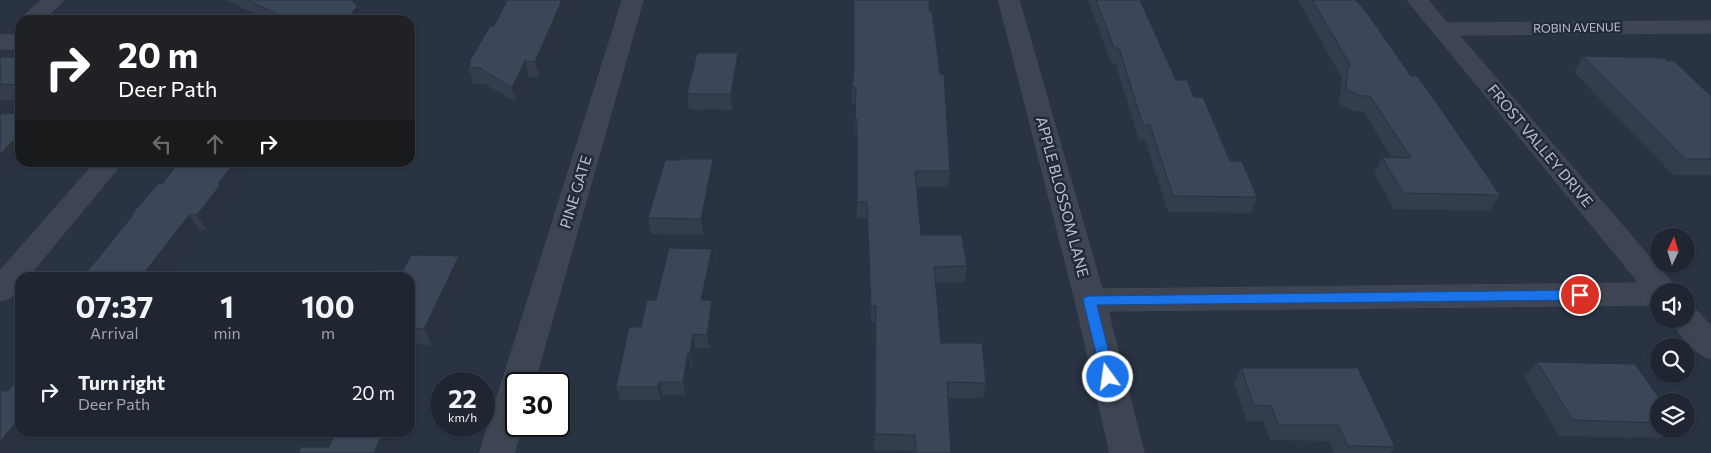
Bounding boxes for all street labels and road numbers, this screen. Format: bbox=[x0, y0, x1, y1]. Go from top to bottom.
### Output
street label: ROBIN AVENUE bbox=[1533, 19, 1621, 35]
street label: FROST VALLEY DRIVE bbox=[1484, 80, 1597, 210]
street label: APPLE BLOSSOM LANE bbox=[1033, 114, 1093, 279]
street label: PINE GATE bbox=[555, 153, 595, 230]

